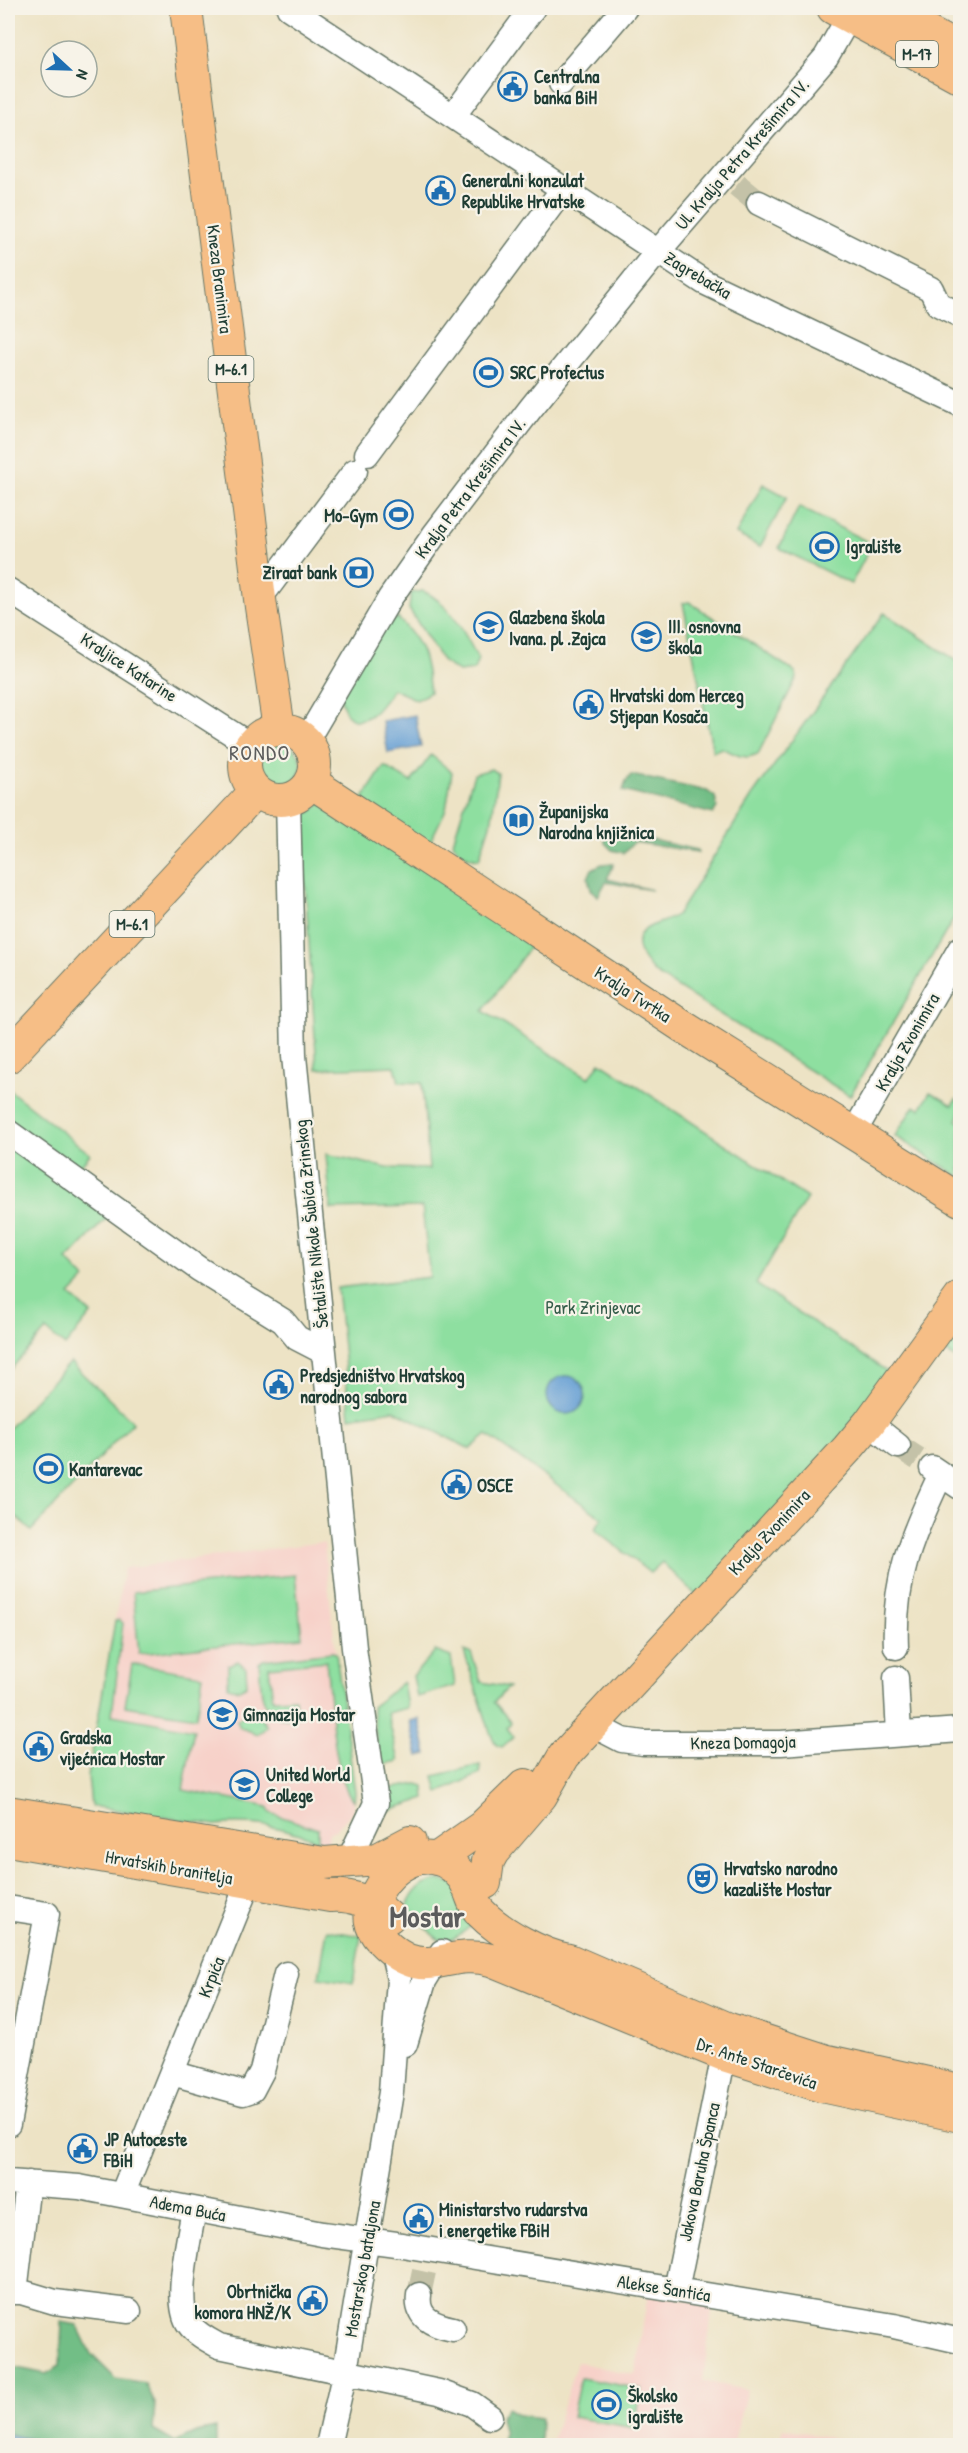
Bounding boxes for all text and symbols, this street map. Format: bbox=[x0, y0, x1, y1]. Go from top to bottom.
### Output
north arrow bbox=[39, 39, 99, 99]
road number: M-17 bbox=[896, 41, 938, 67]
place label: Centralna banka BiH bbox=[534, 64, 600, 110]
text: N bbox=[71, 67, 95, 83]
public building icon: Centralna banka BiH bbox=[497, 70, 529, 102]
street label: Ul. Kralja Petra Krešimira IV. bbox=[669, 73, 815, 235]
place label: Generalni konzulat Republike Hrvatske bbox=[462, 168, 585, 215]
public building icon: Generalni konzulat Republike Hrvatske bbox=[425, 174, 457, 206]
street label: Kneza Branimira bbox=[201, 223, 239, 335]
street label: Zagrebačka bbox=[660, 245, 736, 305]
road number: M-6.1 bbox=[208, 356, 254, 382]
sports icon: SRC Profectus bbox=[473, 356, 505, 388]
place label: SRC Profectus bbox=[510, 360, 604, 385]
street label: Kralja Petra Krešimira IV. bbox=[409, 412, 531, 564]
sports icon: Mo-Gym bbox=[383, 499, 415, 531]
place label: Mo-Gym bbox=[324, 503, 378, 529]
sports icon: Igralište bbox=[809, 530, 841, 562]
place label: Igralište bbox=[846, 534, 902, 560]
bank icon: Ziraat bank bbox=[342, 556, 374, 588]
place label: Ziraat bank bbox=[262, 560, 338, 585]
place label: Glazbena škola Ivana. pl .Zajca bbox=[509, 605, 607, 652]
school or university icon: Glazbena škola Ivana. pl .Zajca bbox=[472, 611, 504, 643]
place label: III. osnovna škola bbox=[668, 614, 742, 660]
school or university icon: III. osnovna škola bbox=[631, 620, 663, 652]
street label: Kraljice Katarine bbox=[76, 626, 182, 708]
place label: Hrvatski dom Herceg Stjepan Kosača bbox=[610, 683, 744, 730]
public building icon: Hrvatski dom Herceg Stjepan Kosača bbox=[573, 689, 605, 721]
district label: RONDO bbox=[229, 738, 291, 767]
place label: Županijska Narodna knjižnica bbox=[539, 799, 655, 845]
library icon: Županijska Narodna knjižnica bbox=[502, 805, 534, 837]
road number: M-6.1 bbox=[110, 911, 154, 937]
street label: Kralja Tvrtka bbox=[590, 960, 676, 1028]
street label: Kralja Zvonimira bbox=[869, 988, 945, 1096]
street label: Šetalište Nikole Šubića Zrinskog bbox=[288, 1119, 334, 1329]
park label: Park Zrinjevac bbox=[545, 1295, 641, 1320]
place label: Predsjedništvo Hrvatskog narodnog sabora bbox=[300, 1363, 464, 1410]
public building icon: Predsjedništvo Hrvatskog narodnog sabora bbox=[263, 1369, 295, 1401]
sports icon: Kantarevac bbox=[32, 1453, 64, 1485]
place label: Kantarevac bbox=[69, 1457, 143, 1482]
public building icon: OSCE bbox=[440, 1469, 472, 1501]
place label: OSCE bbox=[477, 1473, 514, 1498]
street label: Kralja Zvonimira bbox=[722, 1483, 816, 1581]
school or university icon: Gimnazija Mostar bbox=[206, 1698, 238, 1730]
place label: Gimnazija Mostar bbox=[243, 1702, 355, 1727]
place label: Gradska vijećnica Mostar bbox=[59, 1725, 165, 1771]
street label: Kneza Domagoja bbox=[690, 1729, 796, 1755]
public building icon: Gradska vijećnica Mostar bbox=[23, 1731, 55, 1763]
place label: United World College bbox=[266, 1762, 350, 1809]
school or university icon: United World College bbox=[229, 1768, 261, 1800]
street label: Hrvatskih branitelja bbox=[103, 1843, 235, 1891]
place label: Hrvatsko narodno kazalište Mostar bbox=[724, 1856, 838, 1902]
theatre icon: Hrvatsko narodno kazalište Mostar bbox=[687, 1862, 719, 1894]
district label: Mostar bbox=[389, 1896, 465, 1936]
street label: Krpića bbox=[192, 1953, 230, 2001]
street label: Dr. Ante Starčevića bbox=[693, 2031, 821, 2095]
street label: Jakova Baruha Španca bbox=[672, 2100, 726, 2244]
place label: JP Autoceste FBiH bbox=[103, 2127, 188, 2173]
public building icon: JP Autoceste FBiH bbox=[67, 2133, 99, 2165]
street label: Adema Buća bbox=[148, 2188, 228, 2228]
place label: Ministarstvo rudarstva i energetike FBiH bbox=[439, 2197, 588, 2244]
street label: Mostarskog bataljona bbox=[338, 2199, 386, 2339]
public building icon: Ministarstvo rudarstva i energetike FBiH bbox=[402, 2203, 434, 2235]
street label: Alekse Šantića bbox=[616, 2268, 712, 2308]
place label: Obrtnička komora HNŽ/K bbox=[195, 2279, 292, 2325]
public building icon: Obrtnička komora HNŽ/K bbox=[296, 2285, 328, 2317]
place label: Školsko igralište bbox=[628, 2383, 684, 2430]
sports icon: Školsko igralište bbox=[591, 2389, 623, 2421]

